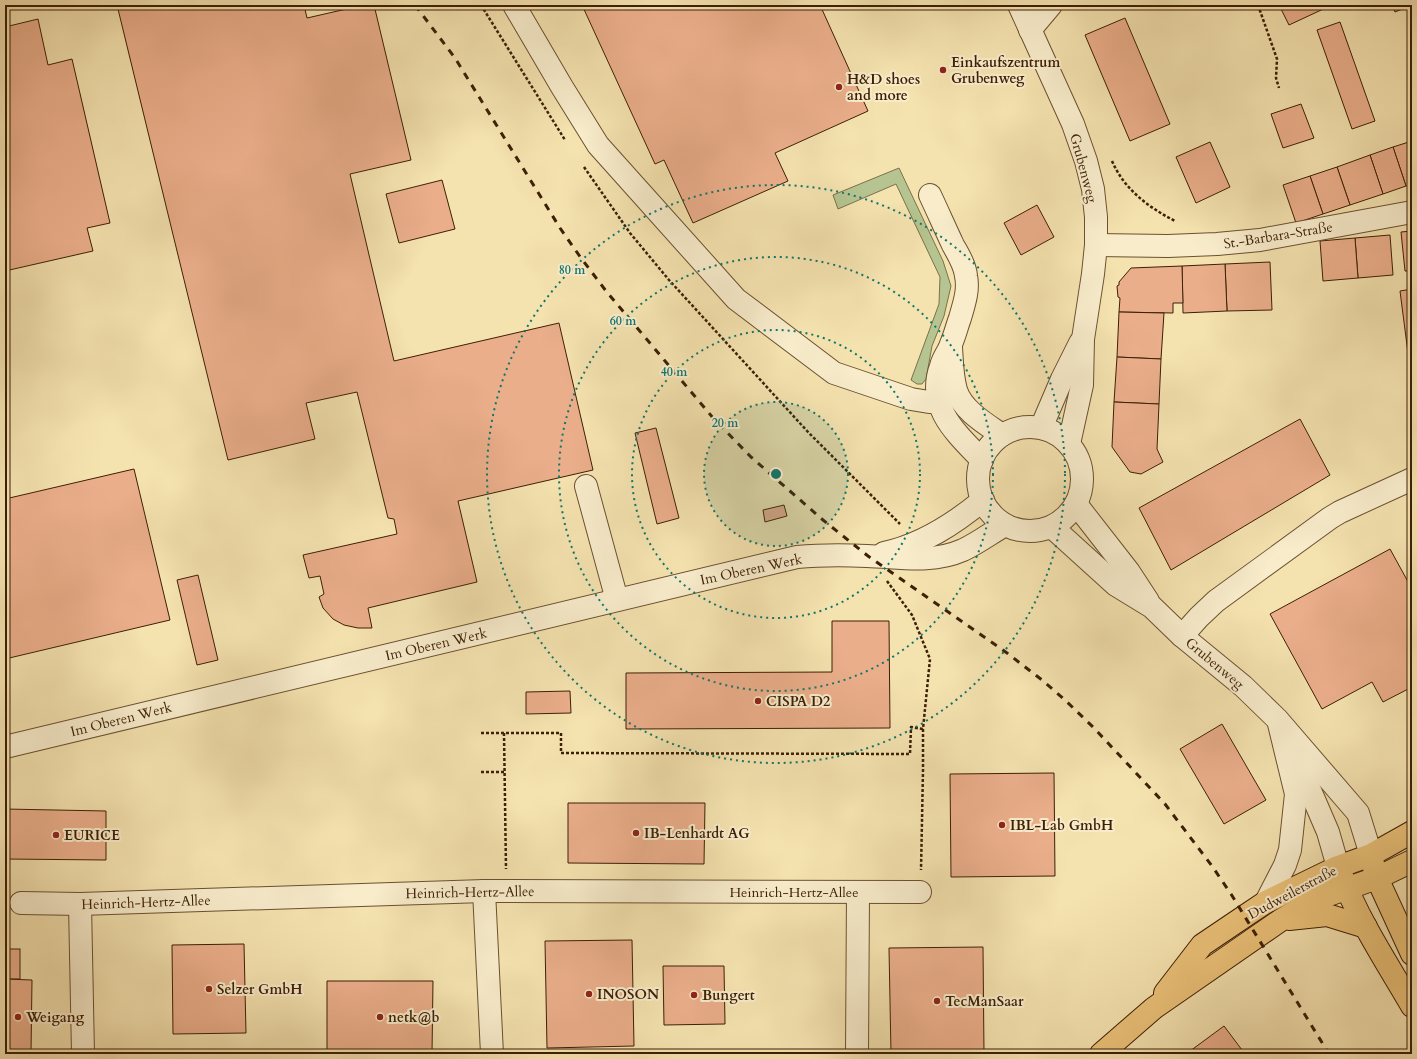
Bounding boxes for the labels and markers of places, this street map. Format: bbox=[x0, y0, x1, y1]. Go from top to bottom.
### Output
place label: Einkaufszentrum Grubenweg bbox=[951, 53, 1061, 88]
marker: Einkaufszentrum Grubenweg bbox=[938, 65, 948, 75]
place label: H&D shoes and more bbox=[847, 70, 920, 105]
marker: H&D shoes and more bbox=[834, 82, 844, 92]
centre of rings bbox=[769, 467, 783, 481]
place label: CISPA D2 bbox=[766, 692, 830, 711]
marker: CISPA D2 bbox=[753, 696, 763, 706]
place label: IBL-Lab GmbH bbox=[1010, 816, 1113, 835]
marker: IBL-Lab GmbH bbox=[997, 820, 1007, 830]
place label: IB-Lenhardt AG bbox=[644, 824, 750, 843]
place label: EURICE bbox=[64, 826, 120, 845]
marker: IB-Lenhardt AG bbox=[631, 828, 641, 838]
marker: EURICE bbox=[51, 830, 61, 840]
place label: Selzer GmbH bbox=[217, 980, 303, 999]
marker: Selzer GmbH bbox=[204, 984, 214, 994]
place label: INOSON bbox=[597, 985, 659, 1004]
place label: Bungert bbox=[702, 986, 755, 1005]
marker: INOSON bbox=[584, 989, 594, 999]
marker: Bungert bbox=[689, 990, 699, 1000]
place label: TecManSaar bbox=[945, 992, 1024, 1011]
marker: TecManSaar bbox=[932, 996, 942, 1006]
place label: Weigang bbox=[25, 1008, 85, 1027]
place label: netk@b bbox=[388, 1008, 440, 1027]
marker: Weigang bbox=[13, 1012, 23, 1022]
marker: netk@b bbox=[375, 1012, 385, 1022]

